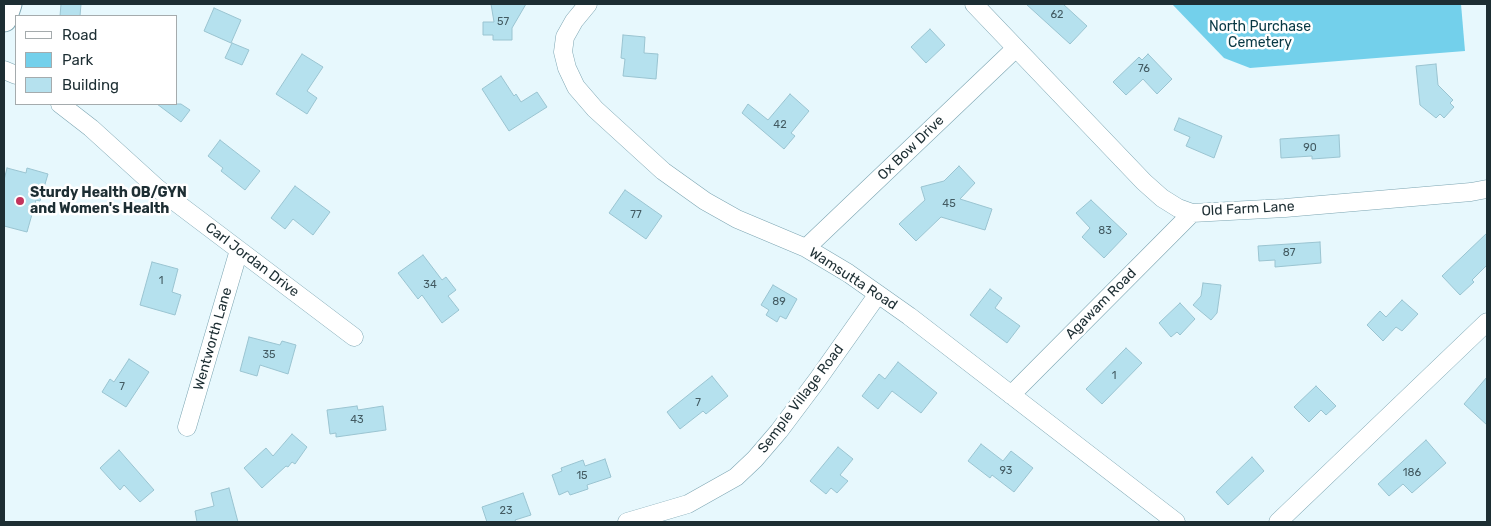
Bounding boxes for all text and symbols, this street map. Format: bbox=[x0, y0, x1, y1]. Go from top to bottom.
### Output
house number: 62 bbox=[1050, 8, 1064, 22]
legend bbox=[15, 15, 178, 105]
house number: 57 bbox=[497, 15, 509, 29]
park label: North Purchase Cemetery bbox=[1209, 19, 1311, 52]
text: Road bbox=[62, 26, 98, 44]
text: Park bbox=[62, 51, 93, 69]
house number: 76 bbox=[1138, 62, 1150, 76]
text: Building bbox=[62, 76, 119, 94]
street label: Ox Bow Drive bbox=[874, 112, 948, 184]
house number: 42 bbox=[773, 118, 787, 132]
house number: 90 bbox=[1303, 141, 1317, 155]
place label: Sturdy Health OB/GYN and Women's Health bbox=[30, 185, 187, 218]
marker: Sturdy Health OB/GYN and Women's Health bbox=[14, 195, 26, 207]
house number: 45 bbox=[942, 197, 956, 211]
street label: Old Farm Lane bbox=[1201, 198, 1295, 220]
house number: 77 bbox=[630, 208, 642, 222]
street label: Carl Jordan Drive bbox=[202, 219, 302, 301]
house number: 83 bbox=[1098, 224, 1112, 238]
street label: Wamsutta Road bbox=[806, 244, 900, 314]
house number: 87 bbox=[1283, 246, 1295, 260]
street label: Agawam Road bbox=[1062, 265, 1140, 343]
house number: 1 bbox=[159, 274, 163, 288]
house number: 34 bbox=[423, 278, 437, 292]
street label: Wentworth Lane bbox=[190, 286, 236, 392]
house number: 89 bbox=[772, 295, 786, 309]
street label: Semple Village Road bbox=[755, 341, 847, 457]
house number: 35 bbox=[262, 348, 276, 362]
house number: 1 bbox=[1112, 369, 1116, 383]
house number: 7 bbox=[119, 380, 125, 394]
house number: 7 bbox=[695, 396, 701, 410]
house number: 43 bbox=[350, 413, 364, 427]
house number: 93 bbox=[1000, 464, 1012, 478]
house number: 186 bbox=[1403, 466, 1421, 480]
house number: 15 bbox=[576, 469, 588, 483]
house number: 23 bbox=[499, 504, 513, 518]

